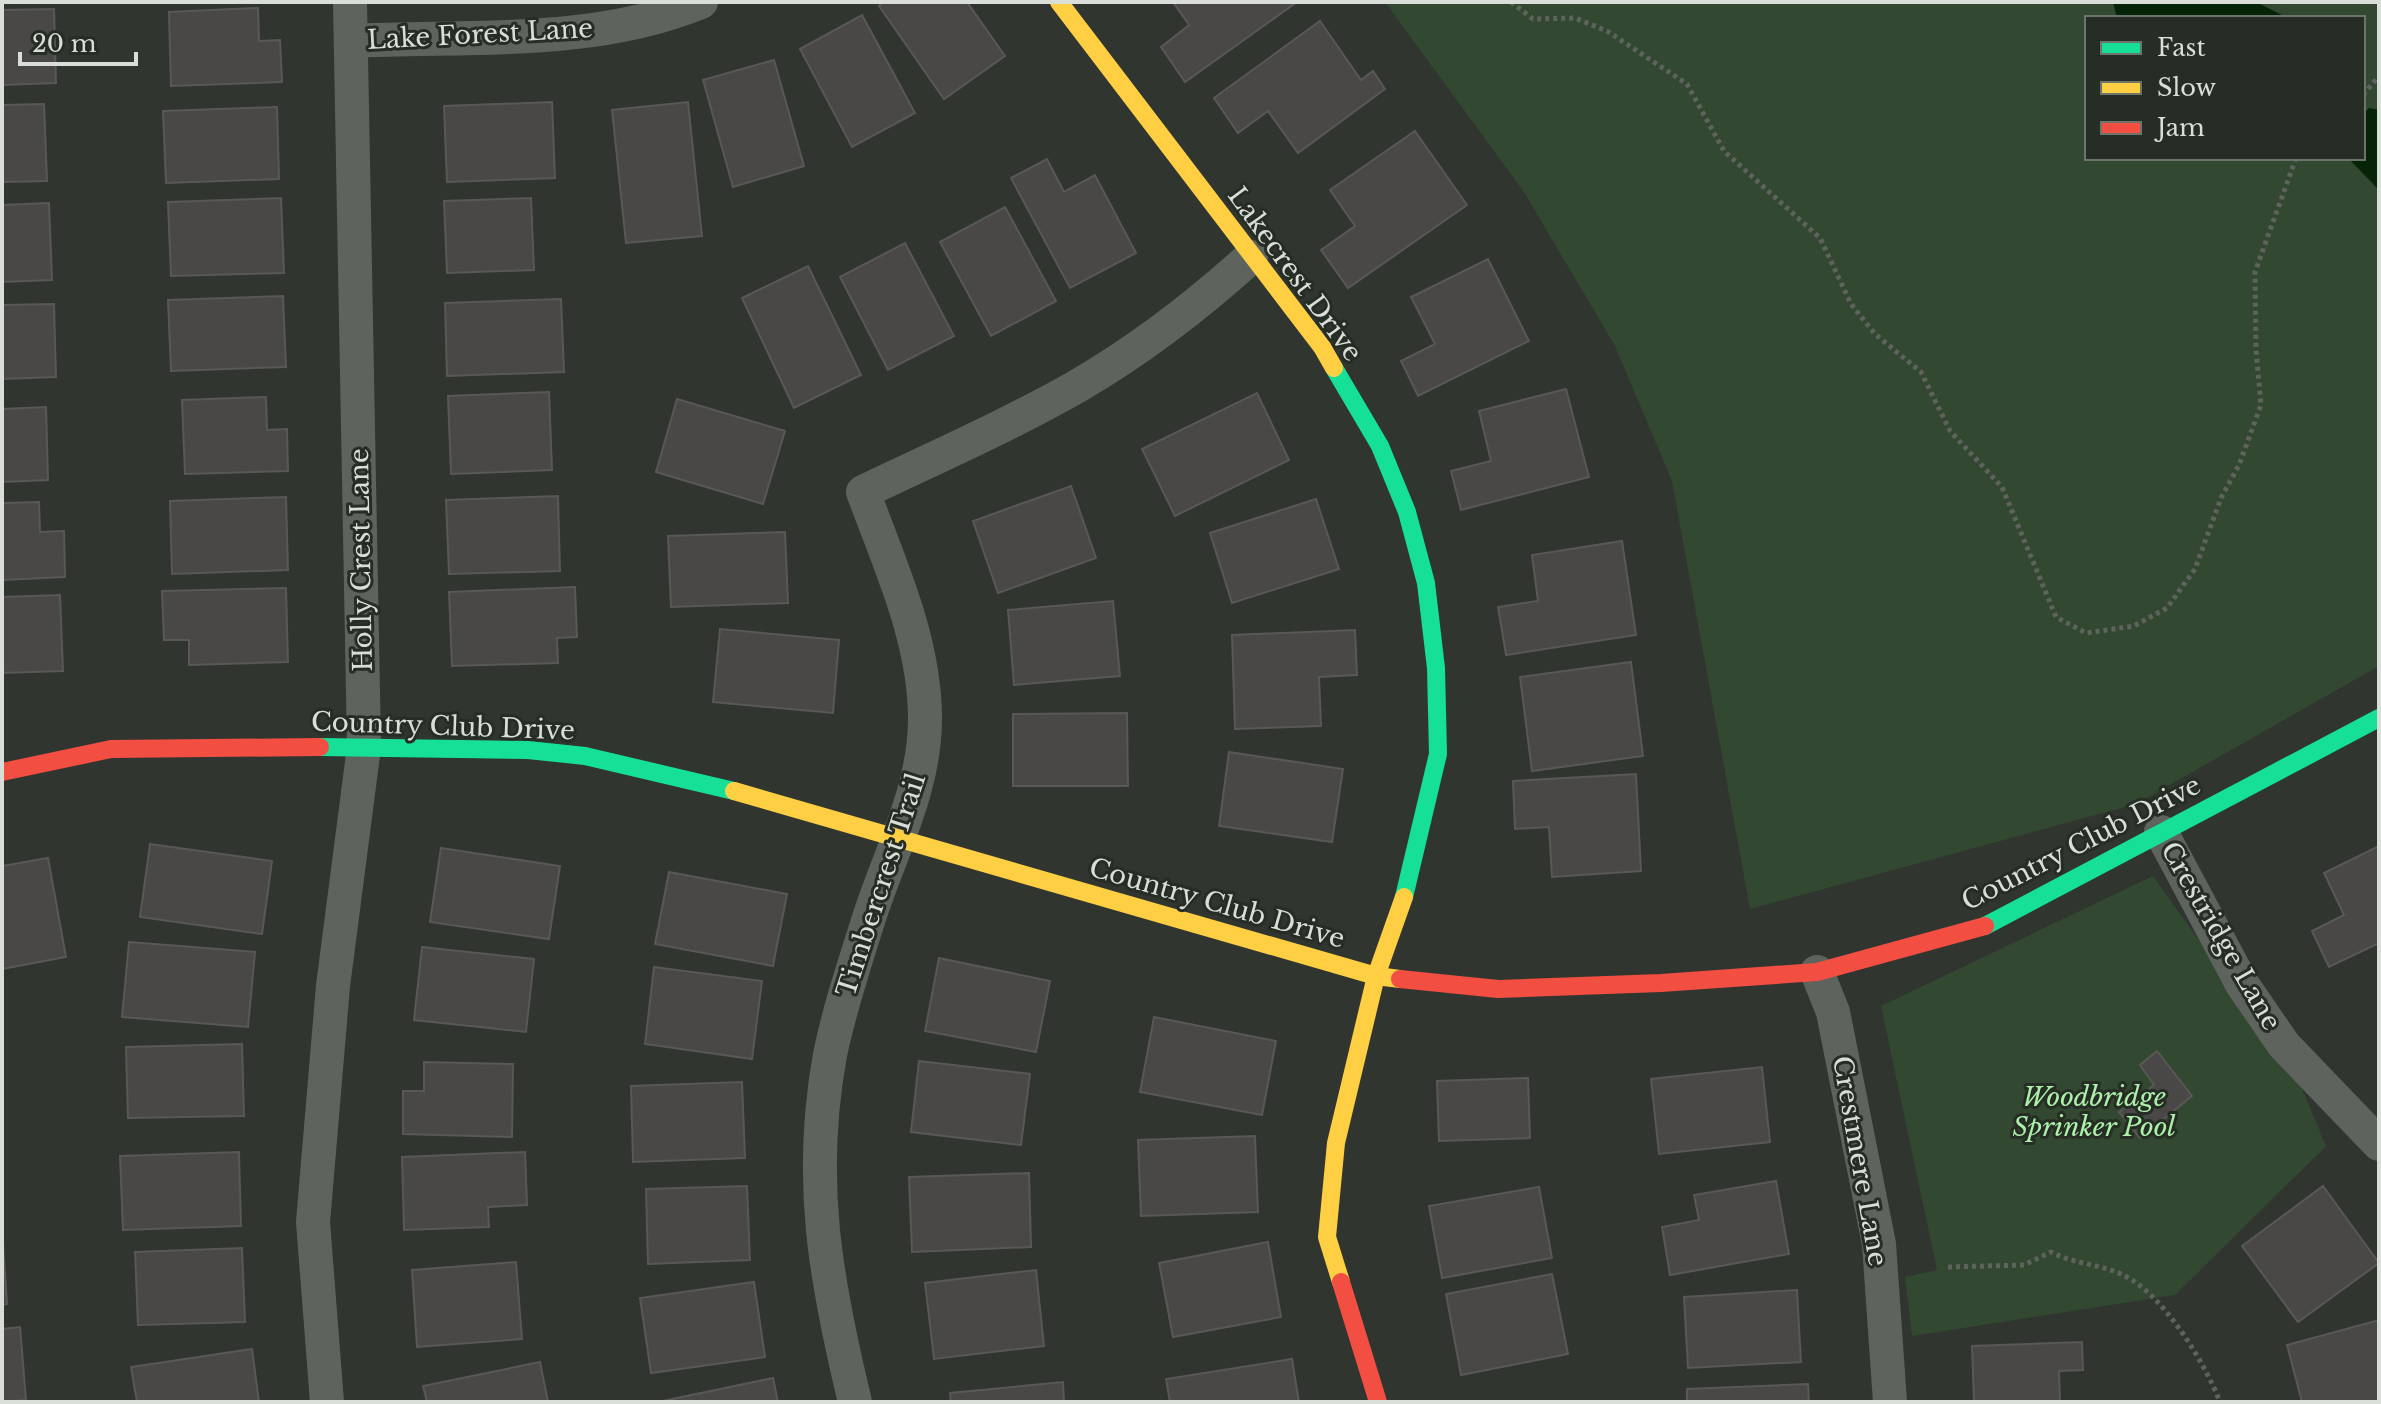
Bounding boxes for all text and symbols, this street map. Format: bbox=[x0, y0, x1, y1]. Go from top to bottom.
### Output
street label: Lake Forest Lane bbox=[366, 12, 594, 56]
scale bar bbox=[20, 16, 136, 66]
legend bbox=[2085, 16, 2365, 160]
text: 20 m bbox=[32, 29, 97, 58]
text: Fast bbox=[2157, 33, 2205, 62]
text: Slow bbox=[2157, 73, 2216, 102]
text: Jam bbox=[2154, 113, 2205, 142]
street label: Lakecrest Drive bbox=[1221, 181, 1369, 367]
street label: Holly Crest Lane bbox=[343, 448, 379, 672]
street label: Country Club Drive bbox=[310, 705, 576, 747]
street label: Timbercrest Trail bbox=[830, 769, 932, 1001]
street label: Country Club Drive bbox=[1956, 769, 2206, 917]
street label: Crestridge Lane bbox=[2154, 836, 2288, 1036]
street label: Country Club Drive bbox=[1086, 851, 1348, 955]
street label: Crestmere Lane bbox=[1826, 1053, 1894, 1269]
park label: Woodbridge Sprinker Pool bbox=[2013, 1081, 2176, 1143]

